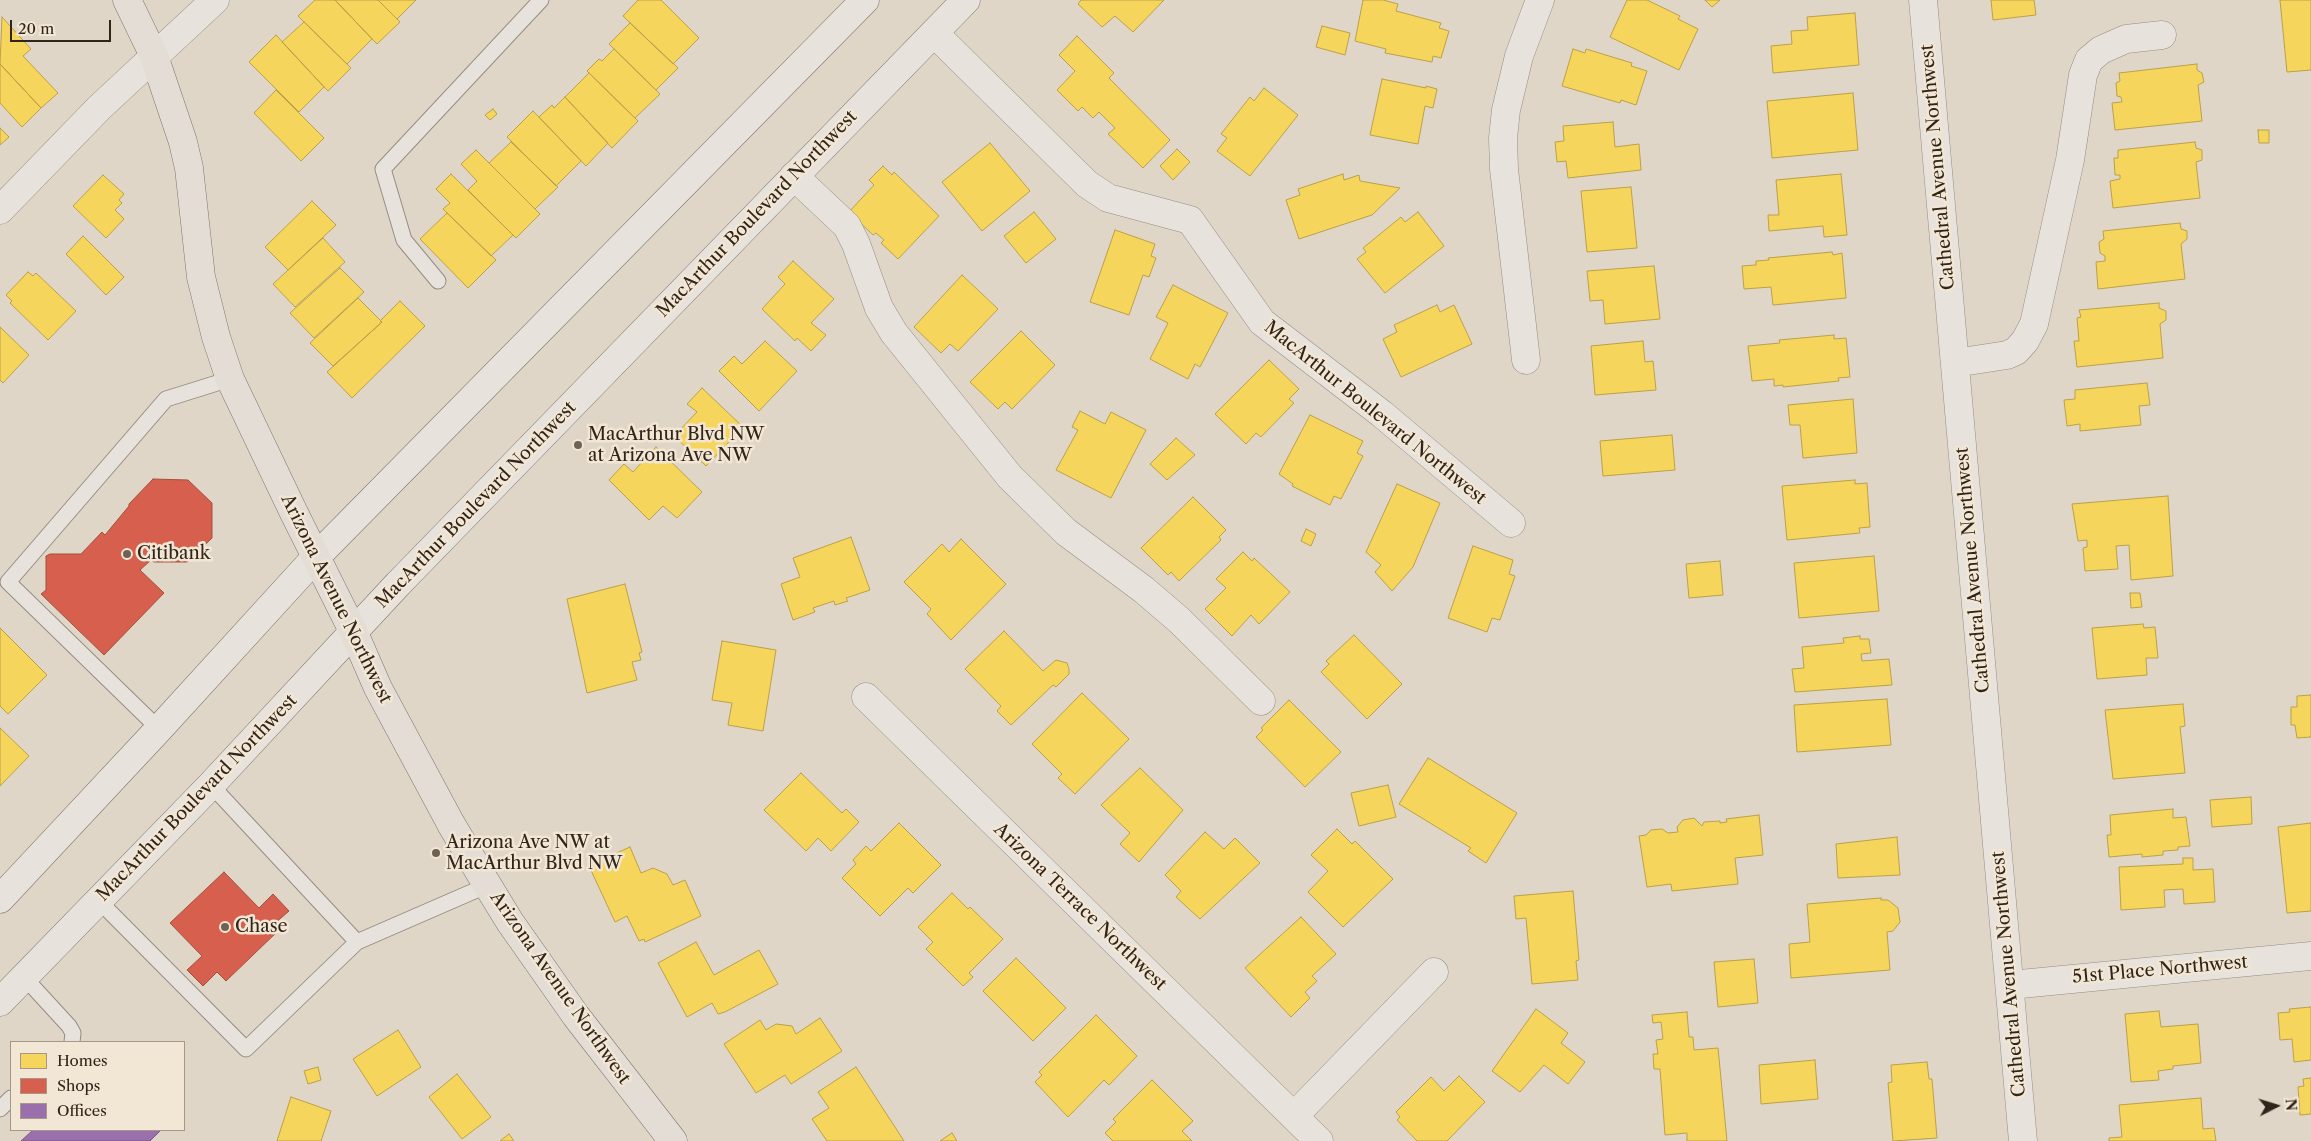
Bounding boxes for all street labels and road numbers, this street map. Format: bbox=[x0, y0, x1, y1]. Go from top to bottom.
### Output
street label: Cathedral Avenue Northwest bbox=[1916, 43, 1960, 291]
street label: MacArthur Boulevard Northwest bbox=[652, 106, 862, 322]
street label: MacArthur Boulevard Northwest bbox=[1260, 317, 1490, 509]
street label: MacArthur Boulevard Northwest bbox=[371, 397, 581, 613]
street label: Cathedral Avenue Northwest bbox=[1951, 446, 1995, 694]
street label: Arizona Avenue Northwest bbox=[276, 491, 396, 707]
street label: MacArthur Boulevard Northwest bbox=[92, 690, 302, 906]
street label: Arizona Terrace Northwest bbox=[989, 819, 1171, 995]
street label: Cathedral Avenue Northwest bbox=[1987, 850, 2031, 1098]
street label: Arizona Avenue Northwest bbox=[485, 888, 635, 1088]
street label: 51st Place Northwest bbox=[2071, 952, 2249, 988]

